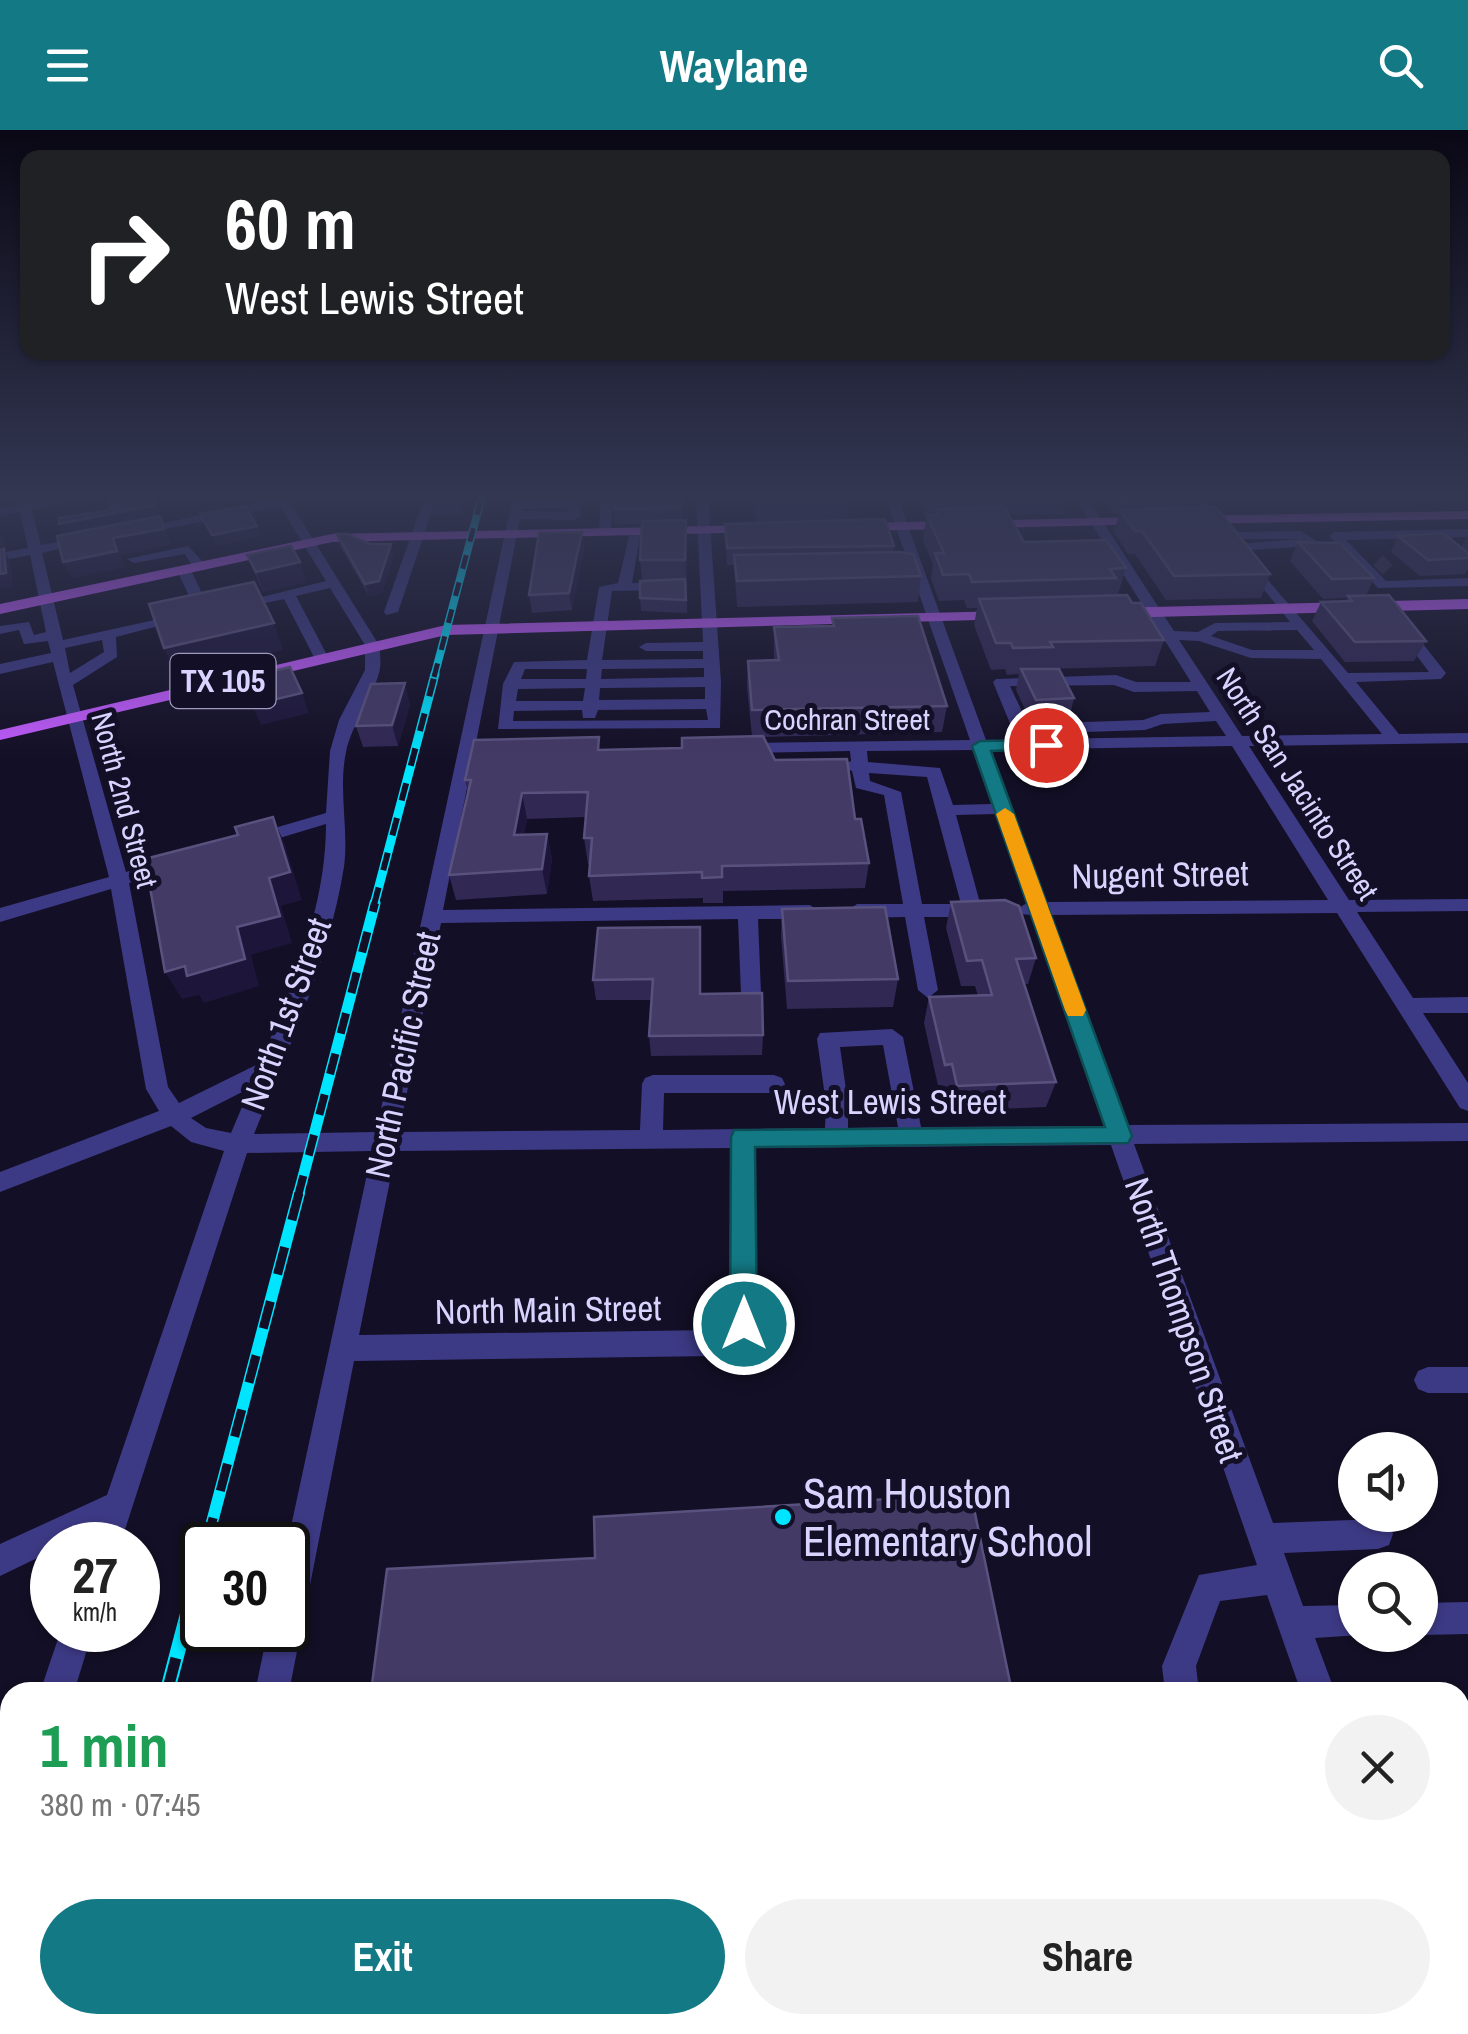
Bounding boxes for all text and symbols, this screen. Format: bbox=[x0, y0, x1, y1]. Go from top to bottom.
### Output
text: Waylane bbox=[660, 35, 808, 96]
icon: menu bbox=[40, 38, 95, 93]
icon: search bbox=[1373, 38, 1428, 93]
text: 60 m bbox=[225, 177, 356, 271]
icon: right bbox=[60, 190, 190, 320]
text: West Lewis Street bbox=[225, 267, 524, 328]
road number: TX 105 bbox=[170, 654, 276, 708]
street label: North San Jacinto Street bbox=[1208, 660, 1388, 907]
street label: Cochran Street bbox=[764, 699, 930, 739]
pin bbox=[1004, 703, 1089, 788]
street label: North 2nd Street bbox=[82, 707, 168, 892]
icon: arrive bbox=[1019, 718, 1074, 773]
street label: Nugent Street bbox=[1071, 849, 1249, 900]
street label: North 1st Street bbox=[229, 911, 342, 1116]
street label: North Pacific Street bbox=[353, 928, 452, 1182]
street label: West Lewis Street bbox=[774, 1078, 1006, 1125]
street label: North Thompson Street bbox=[1114, 1171, 1255, 1468]
position arrow bbox=[692, 1272, 796, 1376]
street label: North Main Street bbox=[434, 1284, 662, 1335]
map controls bbox=[1338, 1432, 1438, 1652]
button: sound bbox=[1338, 1432, 1438, 1532]
place label: Sam Houston Elementary School bbox=[803, 1465, 1092, 1569]
marker: Sam Houston Elementary School bbox=[772, 1506, 794, 1528]
speed limit sign: 30 bbox=[180, 1522, 310, 1652]
text: 27 bbox=[72, 1541, 118, 1609]
button: search bbox=[1338, 1552, 1438, 1652]
text: km/h bbox=[73, 1595, 117, 1629]
text: 1 min bbox=[40, 1705, 169, 1786]
button: close bbox=[1325, 1715, 1430, 1820]
text: 380 m · 07:45 bbox=[40, 1783, 200, 1826]
button: Exit bbox=[40, 1899, 725, 2014]
button: Share bbox=[745, 1899, 1430, 2014]

